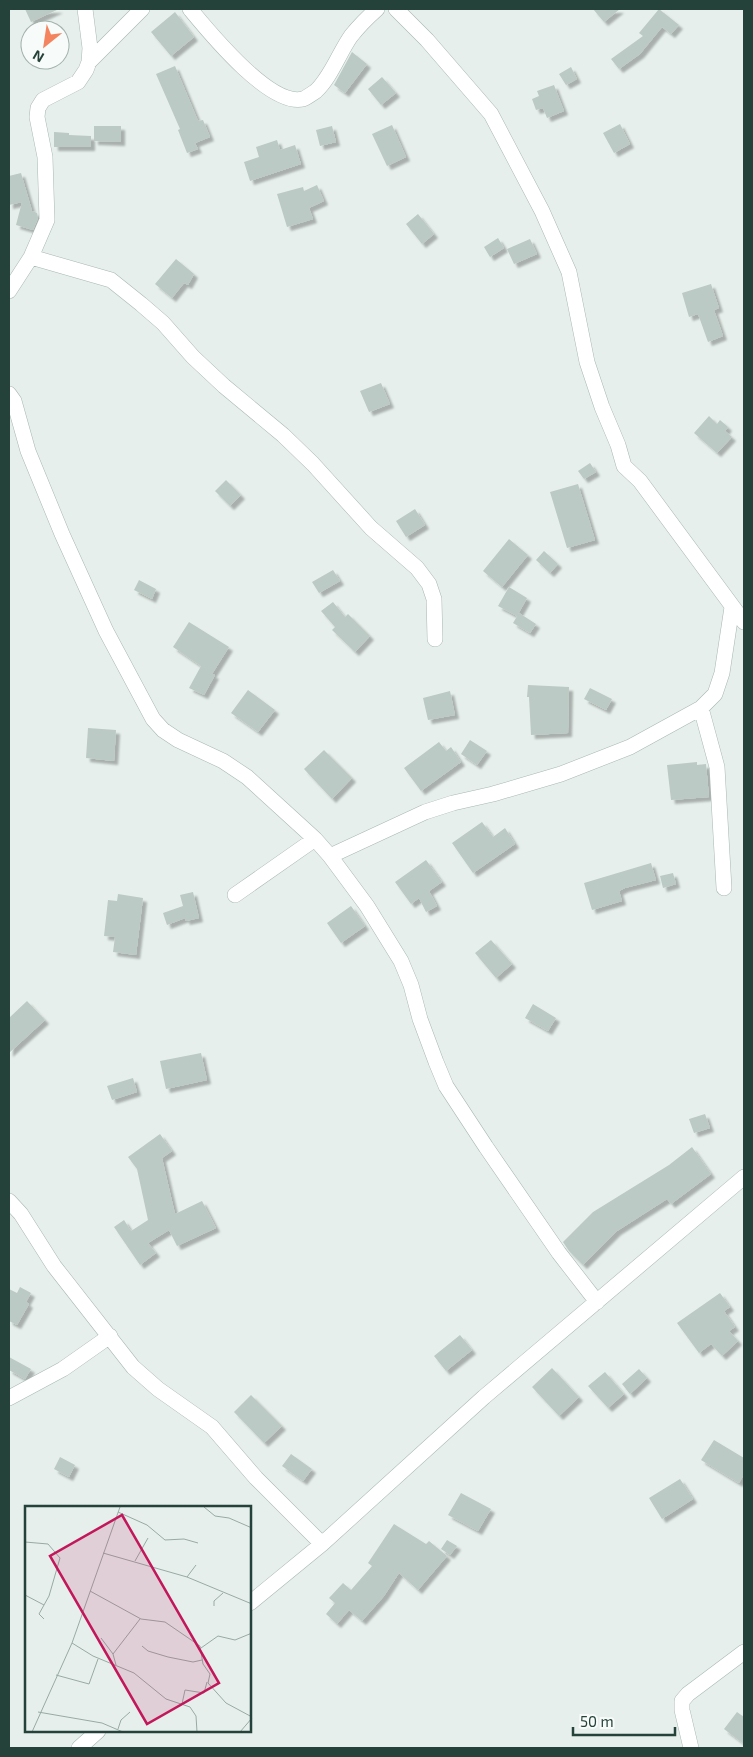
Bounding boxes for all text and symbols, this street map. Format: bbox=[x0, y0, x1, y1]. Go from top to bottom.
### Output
north arrow bbox=[20, 20, 70, 70]
text: N bbox=[30, 47, 47, 67]
inset map bbox=[25, 1506, 251, 1732]
scale bar bbox=[573, 1704, 676, 1736]
text: 50 m bbox=[580, 1712, 614, 1730]

